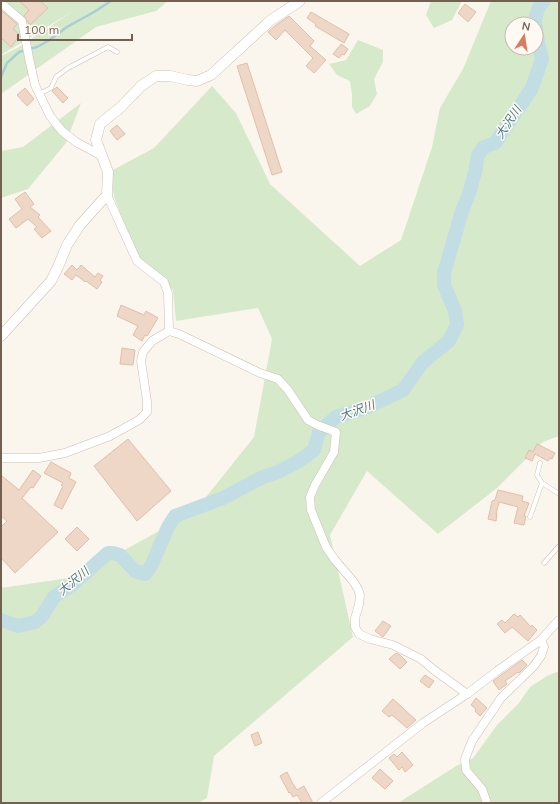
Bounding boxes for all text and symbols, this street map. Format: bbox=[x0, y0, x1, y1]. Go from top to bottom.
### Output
scale bar bbox=[18, 16, 132, 42]
north arrow bbox=[504, 16, 544, 56]
text: N bbox=[521, 19, 532, 34]
text: 100 m bbox=[24, 22, 59, 37]
water label: 大沢川 bbox=[492, 101, 525, 141]
water label: 大沢川 bbox=[338, 396, 378, 423]
water label: 大沢川 bbox=[54, 562, 93, 598]

